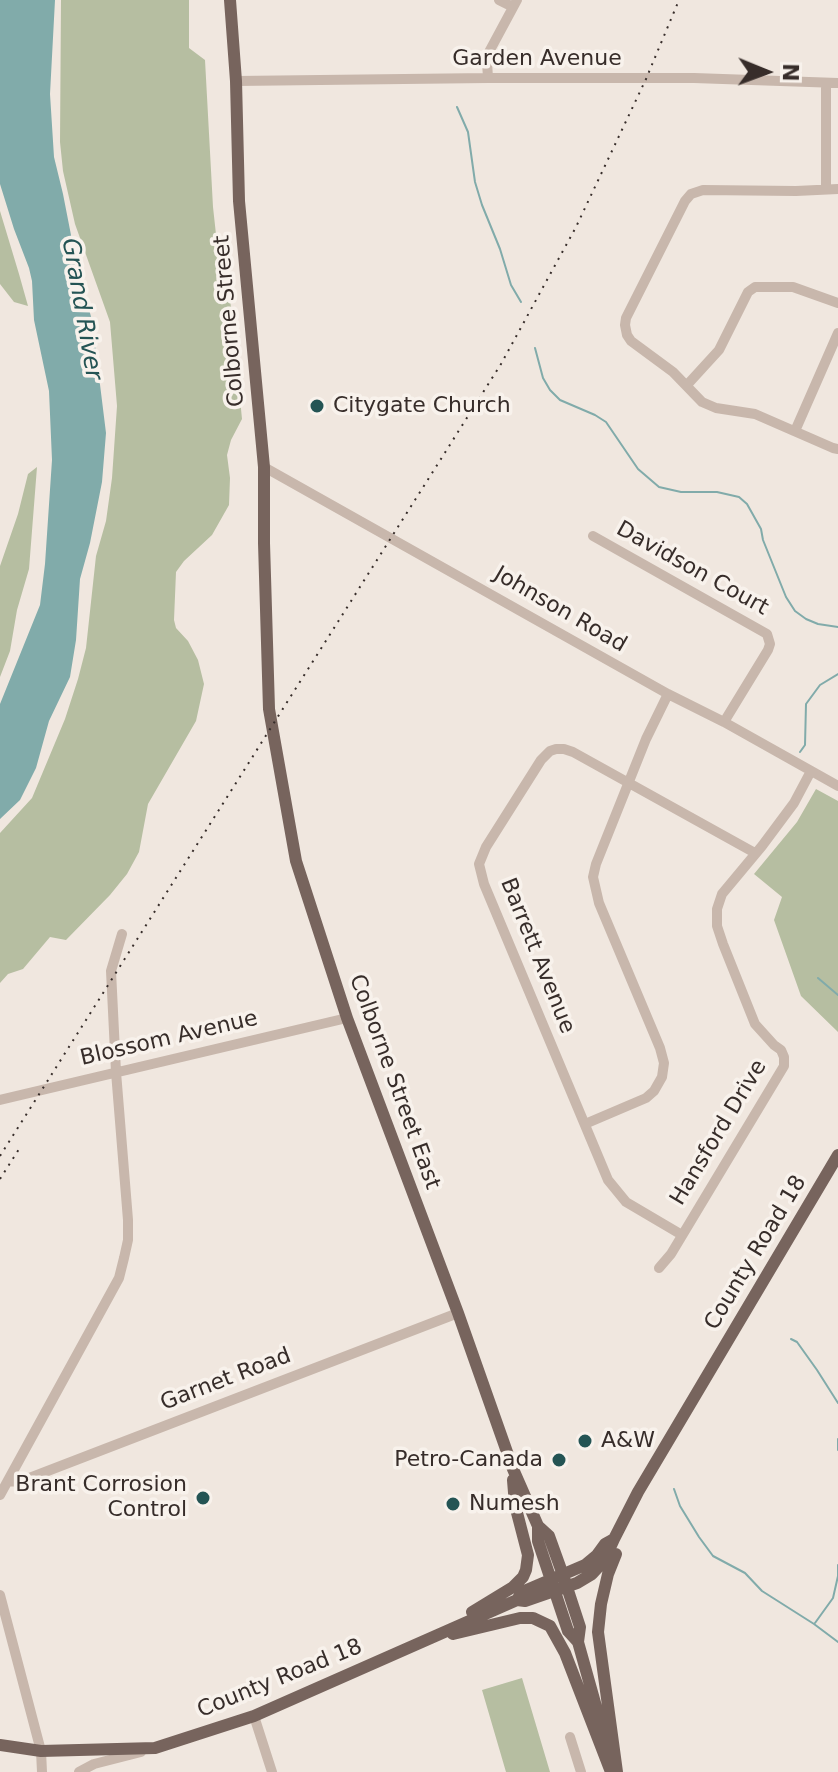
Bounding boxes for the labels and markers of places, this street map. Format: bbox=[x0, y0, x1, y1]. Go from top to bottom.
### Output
place label: Citygate Church bbox=[333, 393, 511, 419]
marker: Citygate Church bbox=[308, 397, 326, 415]
place label: A&W bbox=[601, 1428, 655, 1454]
marker: A&W bbox=[576, 1432, 594, 1450]
place label: Petro-Canada bbox=[394, 1447, 543, 1473]
marker: Petro-Canada bbox=[550, 1451, 568, 1469]
place label: Brant Corrosion Control bbox=[15, 1472, 187, 1524]
marker: Brant Corrosion Control bbox=[194, 1489, 212, 1507]
place label: Numesh bbox=[469, 1491, 560, 1517]
marker: Numesh bbox=[444, 1495, 462, 1513]

